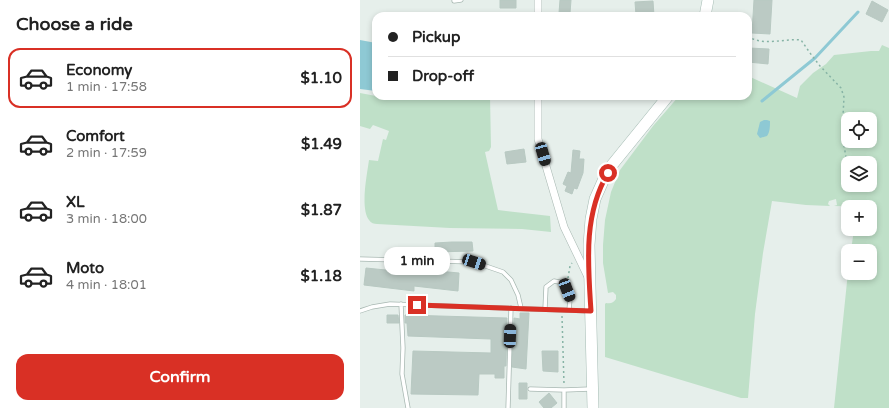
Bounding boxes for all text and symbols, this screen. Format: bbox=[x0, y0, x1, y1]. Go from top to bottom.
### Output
text: Choose a ride bbox=[16, 13, 133, 35]
text: Pickup bbox=[412, 28, 460, 46]
icon: car bbox=[18, 60, 54, 96]
text: Economy bbox=[66, 61, 132, 79]
text: Drop-off bbox=[412, 67, 474, 85]
text: $1.10 bbox=[301, 69, 342, 87]
text: 1 min · 17:58 bbox=[66, 79, 147, 95]
map controls bbox=[841, 112, 877, 280]
button: locate bbox=[841, 112, 877, 148]
icon: car bbox=[18, 126, 54, 162]
text: Comfort bbox=[66, 127, 125, 145]
text: $1.49 bbox=[301, 135, 342, 153]
car bbox=[534, 141, 552, 167]
text: 2 min · 17:59 bbox=[66, 145, 147, 161]
button: layers bbox=[841, 156, 877, 192]
route start bbox=[599, 164, 617, 182]
icon: car bbox=[18, 192, 54, 228]
text: XL bbox=[66, 193, 85, 211]
button: + bbox=[841, 200, 877, 236]
text: $1.87 bbox=[301, 201, 342, 219]
text: 3 min · 18:00 bbox=[66, 211, 147, 227]
button: − bbox=[841, 244, 877, 280]
callout: 1 min bbox=[384, 247, 450, 275]
text: 1 min bbox=[400, 253, 434, 269]
car bbox=[461, 253, 487, 271]
icon: car bbox=[18, 258, 54, 294]
text: Moto bbox=[66, 259, 104, 277]
text: $1.18 bbox=[301, 267, 342, 285]
text: 4 min · 18:01 bbox=[66, 277, 147, 293]
car bbox=[557, 277, 577, 303]
route end bbox=[408, 296, 426, 314]
car bbox=[504, 324, 516, 348]
button: Confirm bbox=[16, 354, 344, 400]

